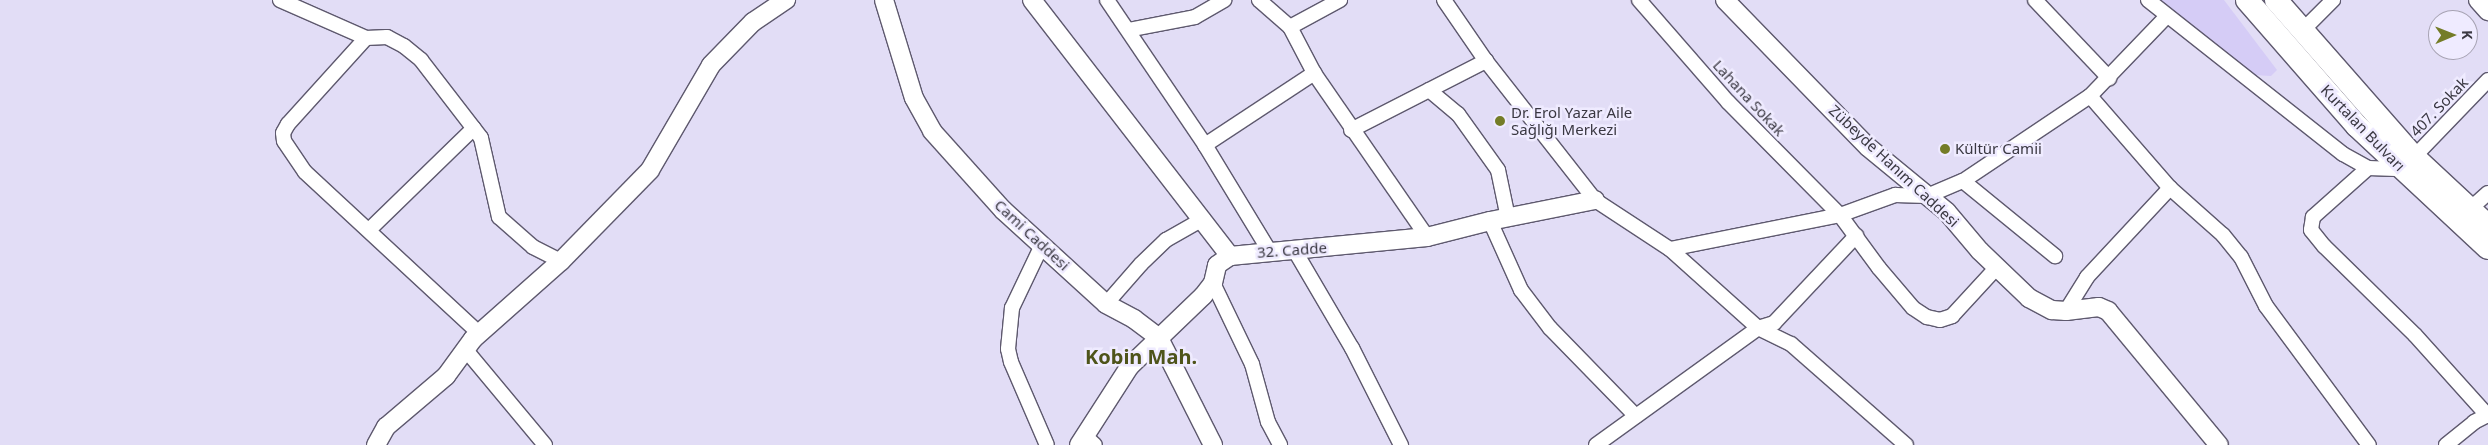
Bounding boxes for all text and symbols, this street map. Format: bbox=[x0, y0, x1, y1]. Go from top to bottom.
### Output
north arrow bbox=[2428, 10, 2478, 60]
text: K bbox=[2458, 30, 2477, 40]
street label: Lahana Sokak bbox=[1709, 56, 1789, 140]
street label: 407. Sokak bbox=[2406, 74, 2472, 140]
street label: Kurtalan Bulvarı bbox=[2317, 81, 2409, 175]
street label: Zübeyde Hanım Caddesi bbox=[1825, 101, 1963, 231]
place label: Dr. Erol Yazar Aile Sağlığı Merkezi bbox=[1511, 103, 1632, 138]
marker: Dr. Erol Yazar Aile Sağlığı Merkezi bbox=[1493, 114, 1507, 128]
place label: Kültür Camii bbox=[1955, 140, 2042, 158]
marker: Kültür Camii bbox=[1939, 143, 1951, 155]
street label: Cami Caddesi bbox=[991, 196, 1073, 274]
street label: 32. Cadde bbox=[1257, 239, 1327, 261]
district label: Kobin Mah. bbox=[1085, 344, 1197, 368]

